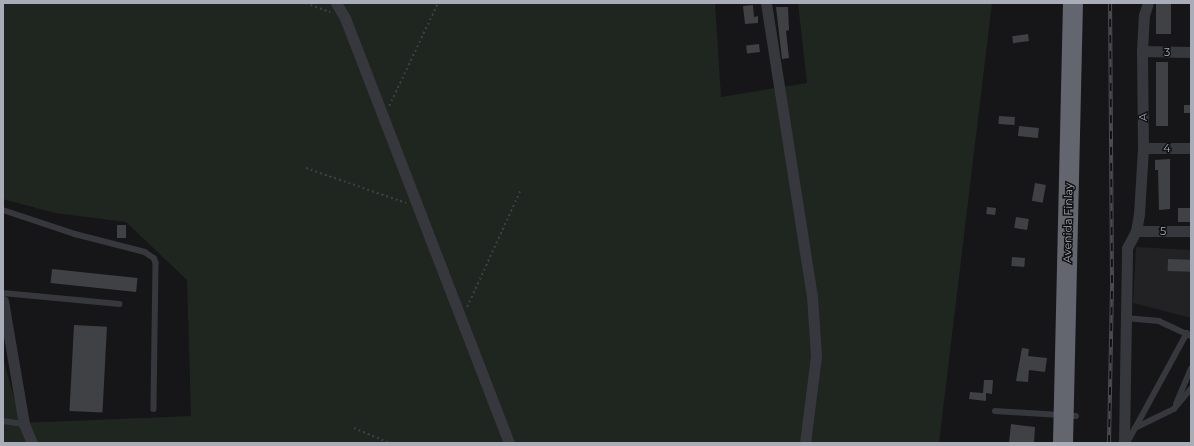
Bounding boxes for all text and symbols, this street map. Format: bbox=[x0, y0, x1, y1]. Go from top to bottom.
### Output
street label: 3 bbox=[1164, 45, 1170, 59]
street label: A bbox=[1136, 113, 1150, 121]
street label: 4 bbox=[1163, 141, 1171, 155]
street label: Avenida Finlay bbox=[1061, 183, 1075, 263]
street label: 5 bbox=[1160, 224, 1166, 238]

